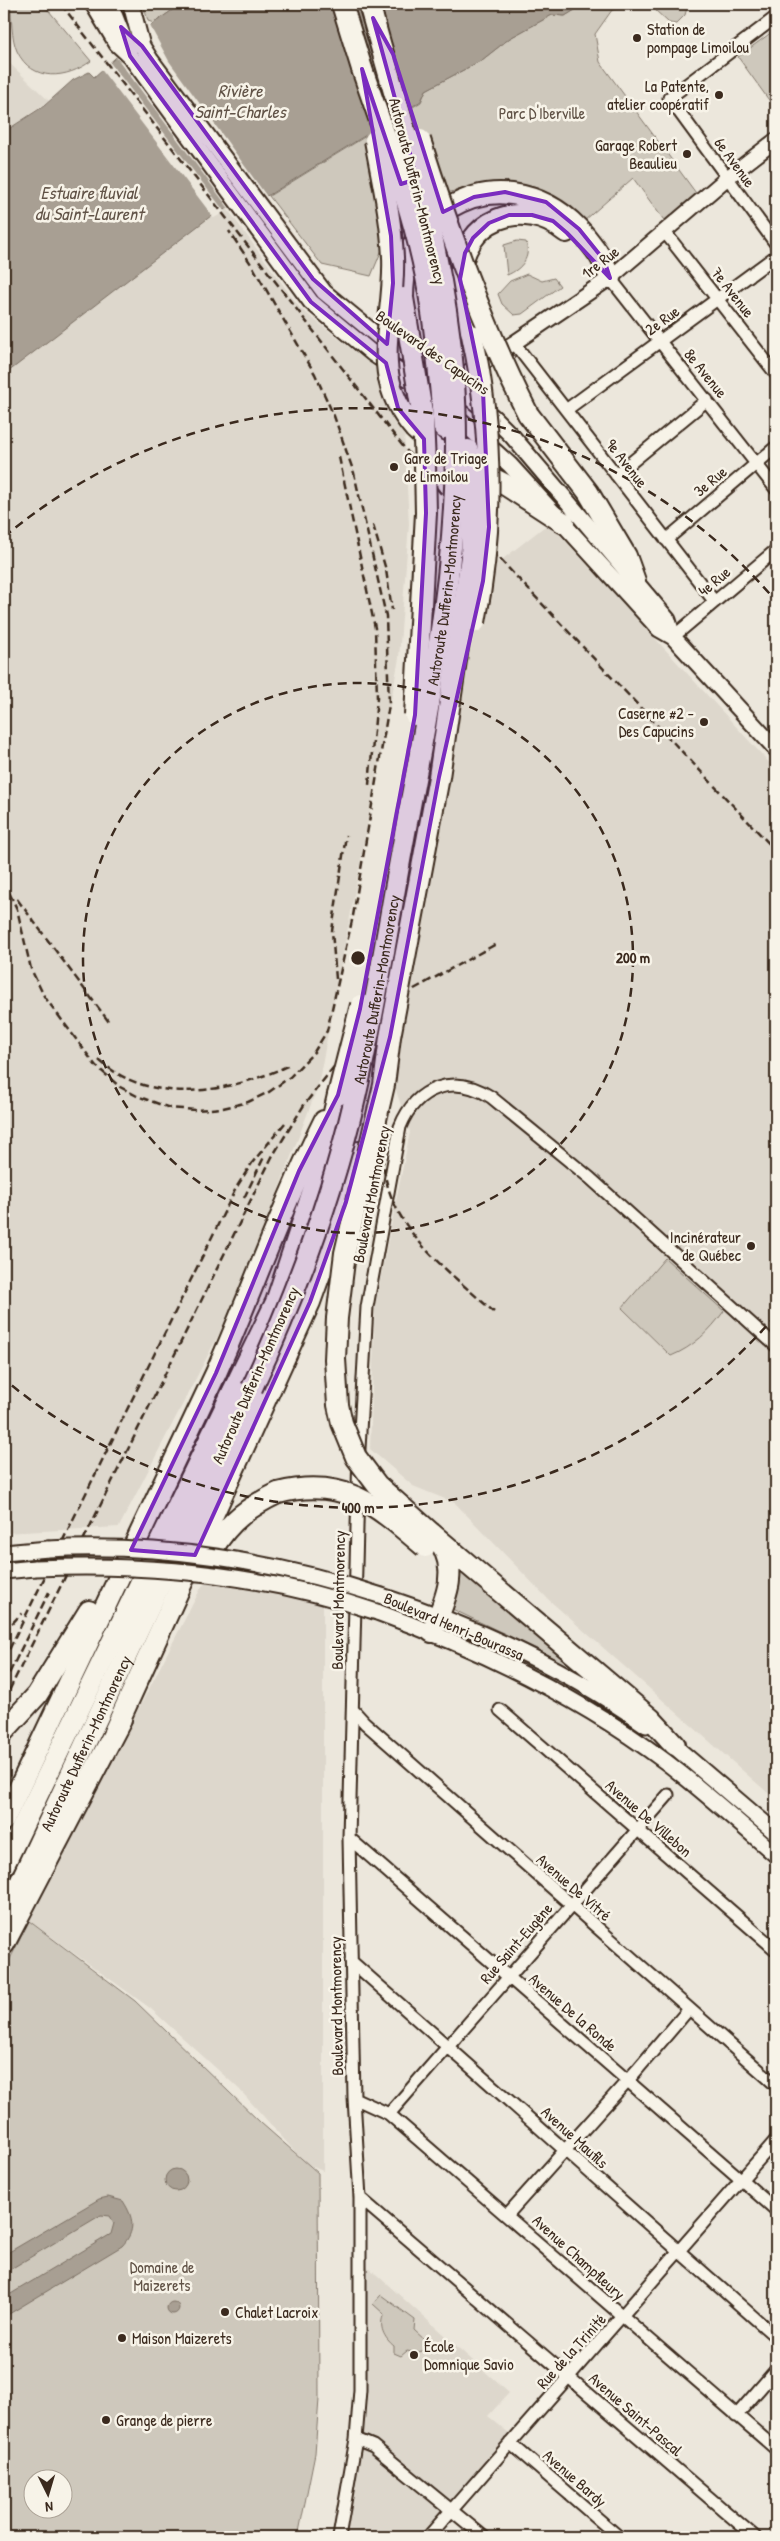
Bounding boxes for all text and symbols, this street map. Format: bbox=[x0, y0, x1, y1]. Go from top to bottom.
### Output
place label: Station de pompage Limoilou bbox=[647, 18, 750, 58]
marker: Station de pompage Limoilou bbox=[631, 32, 643, 44]
place label: La Patente, atelier coopératif bbox=[607, 75, 709, 115]
water label: Rivière Saint-Charles bbox=[194, 78, 288, 124]
marker: La Patente, atelier coopératif bbox=[713, 89, 725, 101]
street label: Autoroute Dufferin-Montmorency bbox=[384, 95, 452, 287]
park label: Parc D'Iberville bbox=[499, 102, 586, 124]
street label: 6e Avenue bbox=[709, 132, 761, 192]
place label: Garage Robert Beaulieu bbox=[595, 134, 678, 174]
marker: Garage Robert Beaulieu bbox=[681, 148, 693, 160]
water label: Estuaire fluvial du Saint-Laurent bbox=[35, 180, 146, 226]
street label: 1re Rue bbox=[577, 240, 624, 284]
street label: 7e Avenue bbox=[706, 262, 760, 322]
street label: 2e Rue bbox=[640, 300, 684, 340]
street label: Boulevard des Capucins bbox=[372, 304, 494, 400]
street label: 8e Avenue bbox=[679, 344, 733, 403]
street label: 9e Avenue bbox=[601, 434, 653, 493]
place label: Gare de Triage de Limoilou bbox=[404, 447, 488, 487]
street label: 3e Rue bbox=[689, 460, 732, 501]
marker: Gare de Triage de Limoilou bbox=[388, 461, 400, 473]
street label: Autoroute Dufferin-Montmorency bbox=[421, 494, 466, 687]
street label: 4e Rue bbox=[693, 561, 735, 601]
place label: Caserne #2 - Des Capucins bbox=[618, 702, 694, 742]
marker: Caserne #2 - Des Capucins bbox=[698, 716, 710, 728]
street label: Autoroute Dufferin-Montmorency bbox=[347, 893, 405, 1086]
text: 200 m bbox=[616, 947, 650, 968]
centre of rings bbox=[349, 949, 367, 967]
street label: Boulevard Montmorency bbox=[347, 1123, 395, 1264]
place label: Incinérateur de Québec bbox=[670, 1226, 742, 1266]
marker: Incinérateur de Québec bbox=[745, 1240, 757, 1252]
street label: Autoroute Dufferin-Montmorency bbox=[206, 1283, 304, 1467]
text: 400 m bbox=[342, 1497, 374, 1518]
street label: Boulevard Montmorency bbox=[326, 1530, 350, 1670]
street label: Boulevard Henri-Bourassa bbox=[381, 1587, 527, 1665]
street label: Autoroute Dufferin-Montmorency bbox=[35, 1651, 136, 1835]
street label: Avenue De Villebon bbox=[601, 1774, 697, 1862]
street label: Avenue De Vitré bbox=[532, 1848, 617, 1926]
street label: Rue Saint-Eugène bbox=[475, 1897, 558, 1988]
street label: Boulevard Montmorency bbox=[324, 1936, 348, 2076]
street label: Avenue De la Ronde bbox=[524, 1968, 622, 2057]
street label: Avenue Maufils bbox=[537, 2101, 613, 2173]
street label: Avenue Champfleury bbox=[528, 2209, 630, 2305]
park label: Domaine de Maizerets bbox=[130, 2256, 195, 2296]
place label: Chalet Lacroix bbox=[235, 2301, 318, 2323]
marker: Chalet Lacroix bbox=[219, 2306, 231, 2318]
street label: Rue de la Trinité bbox=[531, 2308, 611, 2393]
place label: Maison Maizerets bbox=[132, 2327, 232, 2349]
marker: Maison Maizerets bbox=[116, 2332, 128, 2344]
place label: École Domnique Savio bbox=[424, 2335, 514, 2375]
marker: École Domnique Savio bbox=[408, 2349, 420, 2361]
street label: Avenue Saint-Pascal bbox=[584, 2367, 688, 2461]
place label: Grange de pierre bbox=[116, 2409, 213, 2431]
marker: Grange de pierre bbox=[100, 2414, 112, 2426]
street label: Avenue Bardy bbox=[538, 2444, 612, 2512]
north arrow bbox=[22, 2468, 72, 2518]
text: N bbox=[44, 2498, 54, 2517]

